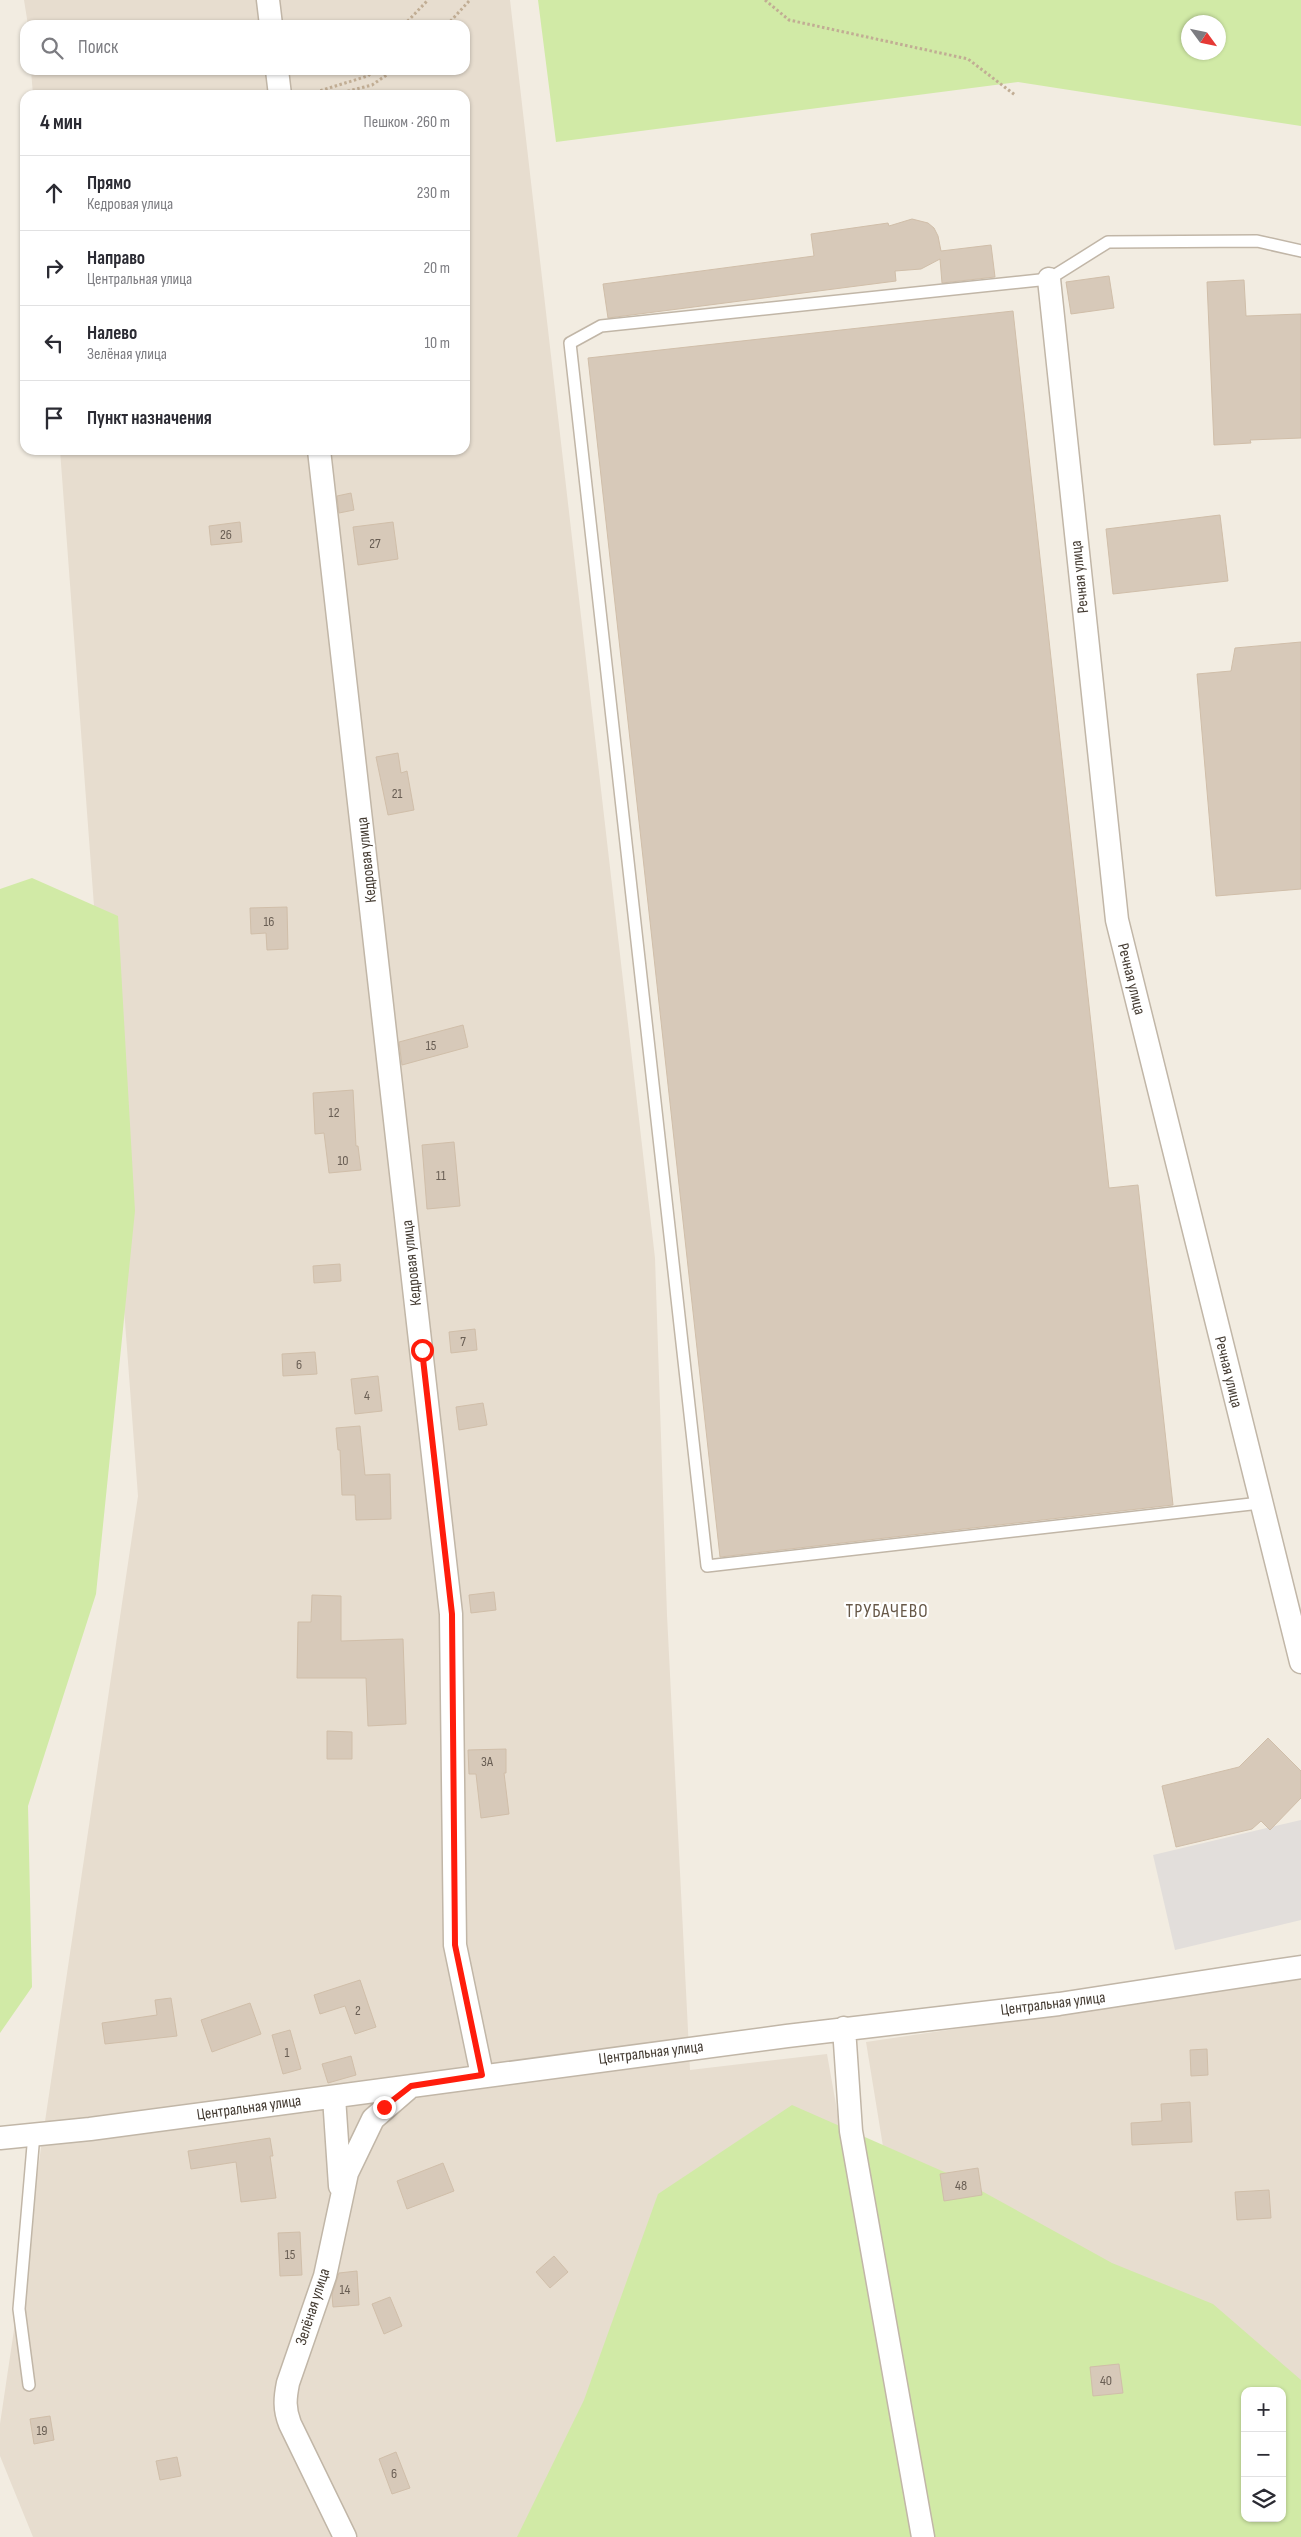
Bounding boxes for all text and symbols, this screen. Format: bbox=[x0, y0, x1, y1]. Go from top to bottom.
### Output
north arrow bbox=[1181, 15, 1226, 60]
search box bbox=[20, 20, 470, 75]
icon: search bbox=[38, 34, 66, 62]
text: Поиск bbox=[78, 36, 118, 59]
text: 4 мин bbox=[40, 110, 82, 135]
text: Пешком · 260 m bbox=[364, 113, 450, 132]
text: Прямо bbox=[87, 172, 131, 195]
icon: ahead bbox=[40, 179, 68, 207]
text: 230 m bbox=[417, 184, 450, 203]
text: Кедровая улица bbox=[87, 195, 173, 214]
text: Направо bbox=[87, 247, 145, 270]
icon: right bbox=[40, 254, 68, 282]
text: 20 m bbox=[423, 259, 450, 278]
text: Центральная улица bbox=[87, 270, 192, 289]
text: Налево bbox=[87, 322, 137, 345]
icon: left bbox=[40, 329, 68, 357]
text: 10 m bbox=[424, 334, 450, 353]
text: Зелёная улица bbox=[87, 345, 167, 364]
icon: arrive bbox=[40, 404, 68, 432]
text: Пункт назначения bbox=[87, 407, 212, 430]
house number: 26 bbox=[220, 526, 232, 543]
house number: 27 bbox=[369, 535, 381, 552]
street label: Речная улица bbox=[1067, 540, 1093, 614]
house number: 21 bbox=[392, 785, 402, 802]
street label: Кедровая улица bbox=[353, 816, 381, 904]
house number: 16 bbox=[263, 913, 275, 930]
street label: Речная улица bbox=[1113, 941, 1149, 1017]
house number: 15 bbox=[426, 1037, 437, 1054]
house number: 12 bbox=[329, 1104, 340, 1121]
house number: 10 bbox=[337, 1152, 349, 1169]
house number: 11 bbox=[436, 1167, 446, 1184]
street label: Кедровая улица bbox=[398, 1219, 426, 1307]
house number: 7 bbox=[460, 1333, 466, 1350]
street label: Речная улица bbox=[1210, 1334, 1246, 1410]
route start bbox=[411, 1339, 434, 1362]
house number: 6 bbox=[296, 1356, 302, 1373]
house number: 4 bbox=[364, 1387, 370, 1404]
district label: ТРУБАЧЕВО bbox=[845, 1600, 929, 1623]
house number: 3А bbox=[481, 1753, 494, 1770]
street label: Центральная улица bbox=[1000, 1988, 1106, 2020]
house number: 2 bbox=[355, 2002, 361, 2019]
street label: Центральная улица bbox=[598, 2037, 704, 2069]
house number: 1 bbox=[285, 2044, 290, 2061]
street label: Центральная улица bbox=[196, 2091, 302, 2125]
route end bbox=[373, 2096, 396, 2119]
house number: 48 bbox=[955, 2177, 967, 2194]
house number: 15 bbox=[285, 2246, 296, 2263]
street label: Зелёная улица bbox=[292, 2266, 334, 2348]
house number: 14 bbox=[340, 2281, 351, 2298]
house number: 40 bbox=[1100, 2372, 1112, 2389]
map controls bbox=[1241, 2387, 1286, 2522]
button: + bbox=[1241, 2387, 1286, 2432]
house number: 19 bbox=[36, 2422, 48, 2439]
button: − bbox=[1241, 2432, 1286, 2477]
house number: 6 bbox=[391, 2465, 397, 2482]
button: layers bbox=[1241, 2477, 1286, 2522]

